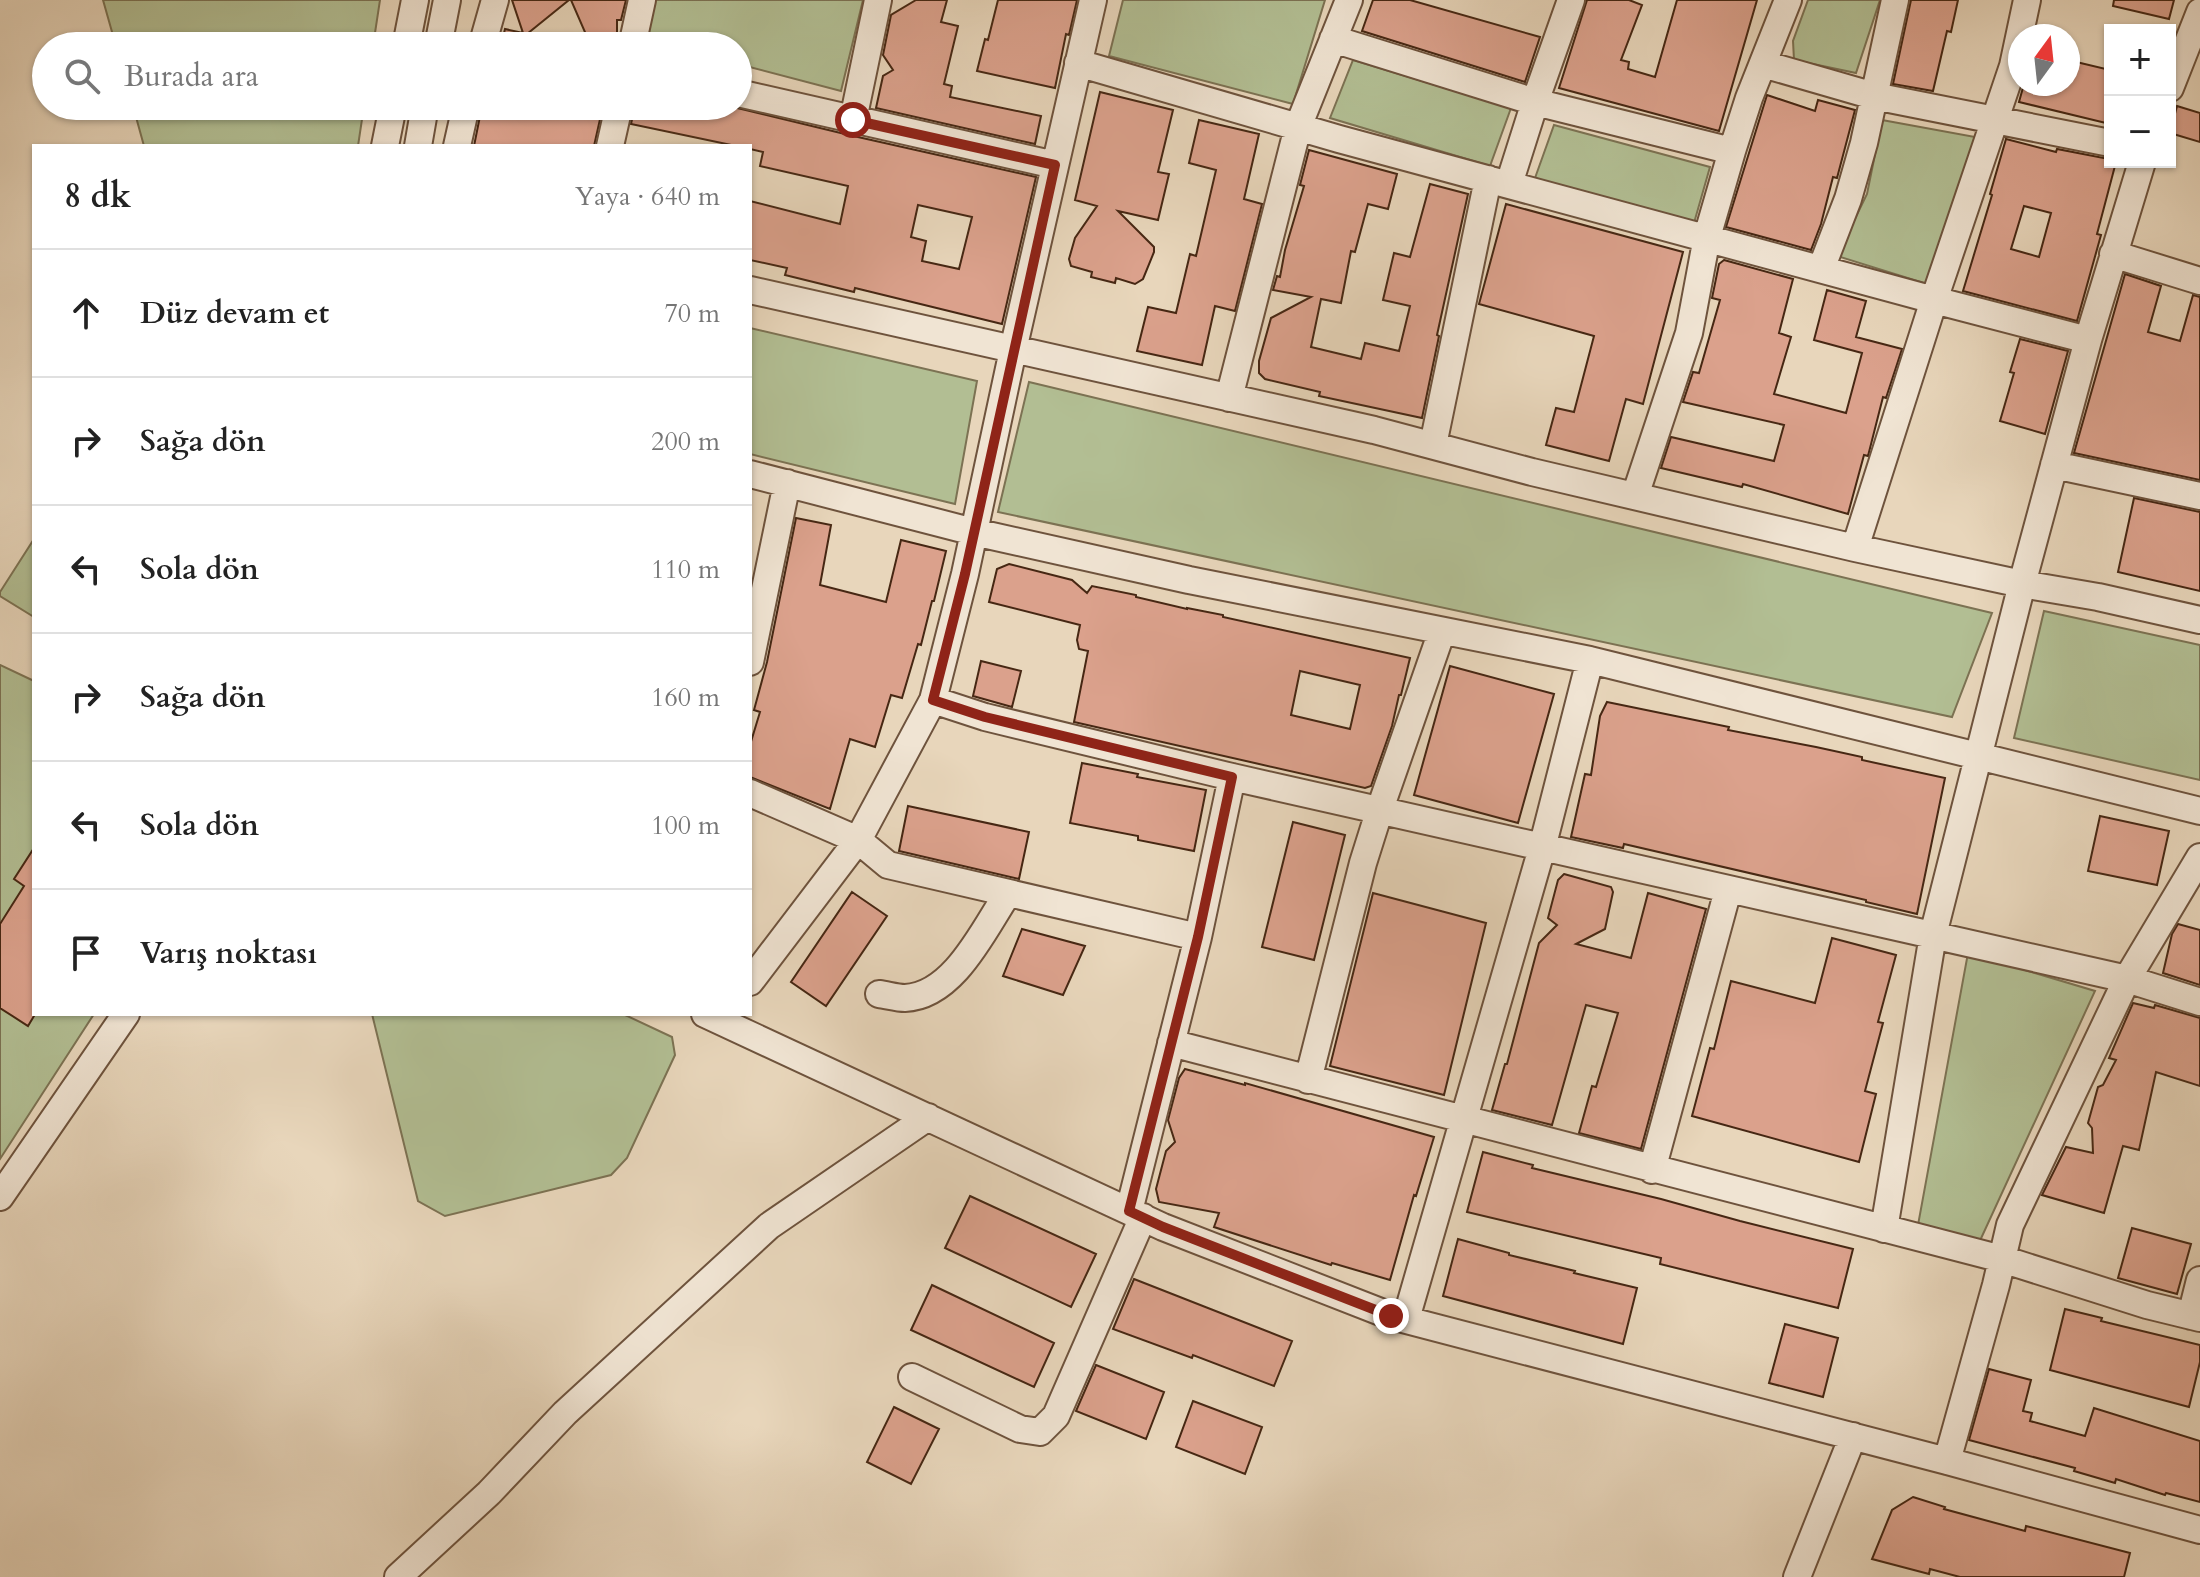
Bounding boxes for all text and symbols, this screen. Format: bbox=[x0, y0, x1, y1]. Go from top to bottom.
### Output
north arrow bbox=[2008, 24, 2080, 96]
map controls bbox=[2104, 24, 2176, 168]
button: + bbox=[2104, 24, 2176, 96]
search box bbox=[32, 32, 752, 120]
icon: search bbox=[60, 54, 104, 98]
text: Burada ara bbox=[124, 56, 259, 97]
button: − bbox=[2104, 96, 2176, 168]
route start bbox=[835, 102, 871, 138]
text: 8 dk bbox=[64, 173, 131, 219]
text: Yaya · 640 m bbox=[575, 179, 720, 214]
icon: ahead bbox=[64, 291, 108, 335]
text: Düz devam et bbox=[140, 293, 329, 334]
text: 70 m bbox=[664, 296, 720, 331]
icon: right bbox=[64, 419, 108, 463]
text: Sağa dön bbox=[140, 421, 266, 462]
text: 200 m bbox=[651, 424, 720, 459]
icon: left bbox=[64, 547, 108, 591]
text: Sola dön bbox=[140, 549, 259, 590]
text: 110 m bbox=[651, 552, 720, 587]
icon: right bbox=[64, 675, 108, 719]
text: Sağa dön bbox=[140, 677, 266, 718]
text: 160 m bbox=[651, 680, 720, 715]
icon: left bbox=[64, 803, 108, 847]
text: Sola dön bbox=[140, 805, 259, 846]
text: 100 m bbox=[651, 808, 720, 843]
icon: arrive bbox=[64, 931, 108, 975]
text: Varış noktası bbox=[140, 933, 317, 974]
route end bbox=[1373, 1298, 1409, 1334]

